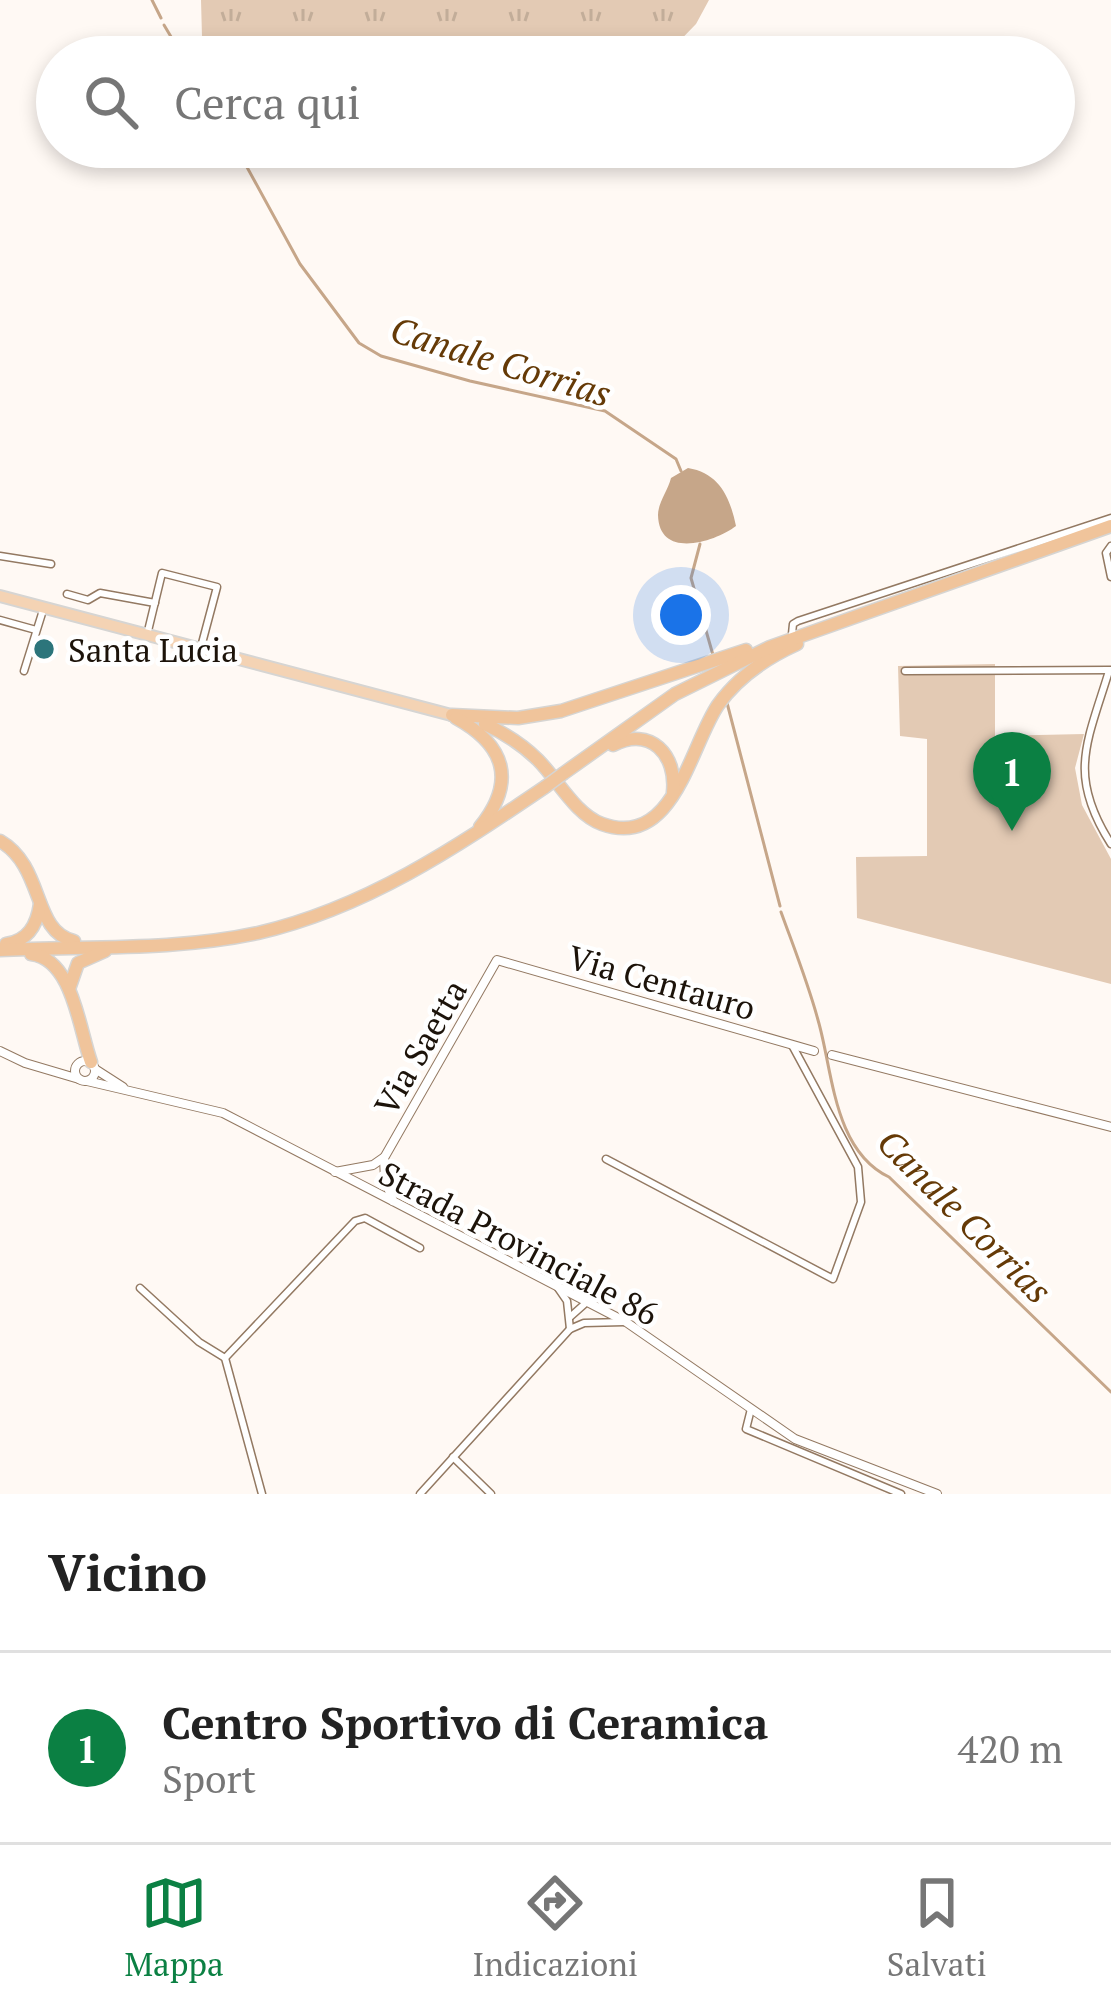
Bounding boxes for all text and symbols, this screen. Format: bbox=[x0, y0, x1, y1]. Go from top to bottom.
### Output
search box bbox=[36, 36, 1075, 168]
icon: search bbox=[78, 69, 144, 135]
text: Cerca qui bbox=[174, 72, 360, 132]
water label: Canale Corrias bbox=[385, 305, 617, 417]
your location bbox=[651, 585, 711, 645]
place label: Santa Lucia bbox=[68, 628, 238, 671]
marker: Santa Lucia bbox=[31, 636, 57, 662]
pin: 1 bbox=[973, 732, 1051, 831]
street label: Via Centauro bbox=[563, 935, 761, 1029]
street label: Via Saetta bbox=[364, 972, 476, 1122]
water label: Canale Corrias bbox=[868, 1119, 1062, 1313]
street label: Strada Provinciale 86 bbox=[372, 1151, 666, 1335]
text: Vicino bbox=[48, 1538, 207, 1606]
text: Centro Sportivo di Ceramica bbox=[162, 1692, 768, 1752]
text: 1 bbox=[76, 1722, 98, 1774]
text: 420 m bbox=[958, 1722, 1063, 1774]
text: Sport bbox=[162, 1752, 256, 1804]
tab: Mappa bbox=[124, 1870, 224, 1985]
tab: Indicazioni bbox=[473, 1870, 638, 1985]
tab: Salvati bbox=[887, 1870, 987, 1985]

